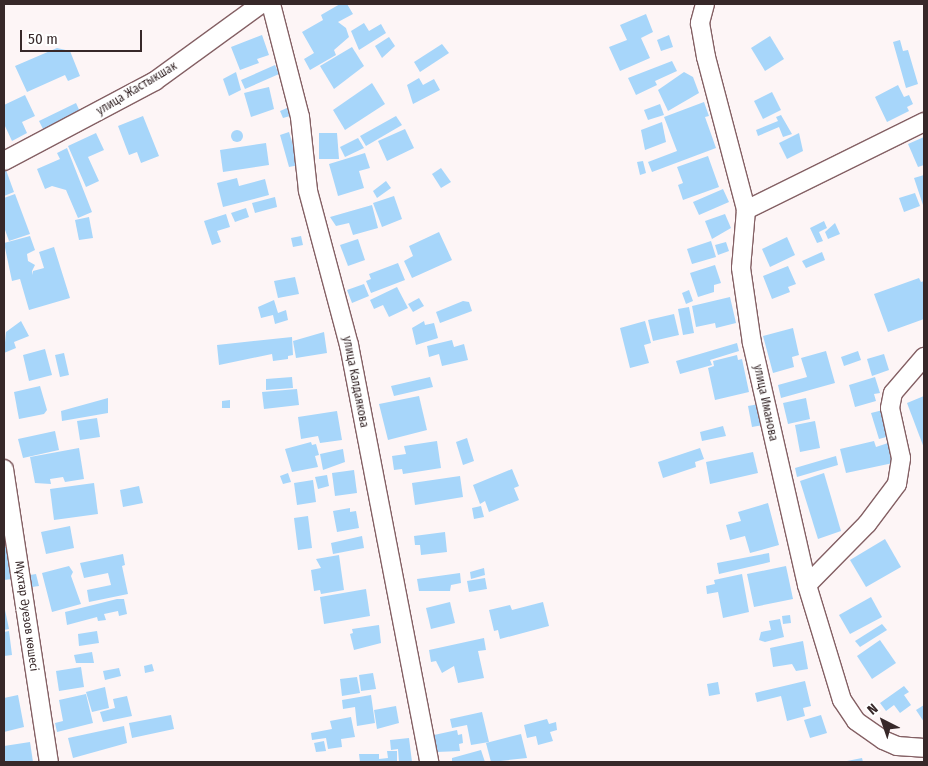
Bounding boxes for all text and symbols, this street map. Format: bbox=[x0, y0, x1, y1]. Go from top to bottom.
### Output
scale bar bbox=[22, 20, 145, 52]
text: 50 m bbox=[28, 30, 58, 48]
street label: улица Жастыкшак bbox=[94, 59, 180, 119]
street label: улица Калдаякова bbox=[339, 335, 371, 429]
street label: улица Иманова bbox=[750, 363, 780, 443]
street label: Мұхтар Әуезов көшесі bbox=[11, 560, 41, 672]
north arrow bbox=[858, 696, 908, 746]
text: N bbox=[864, 700, 882, 718]

